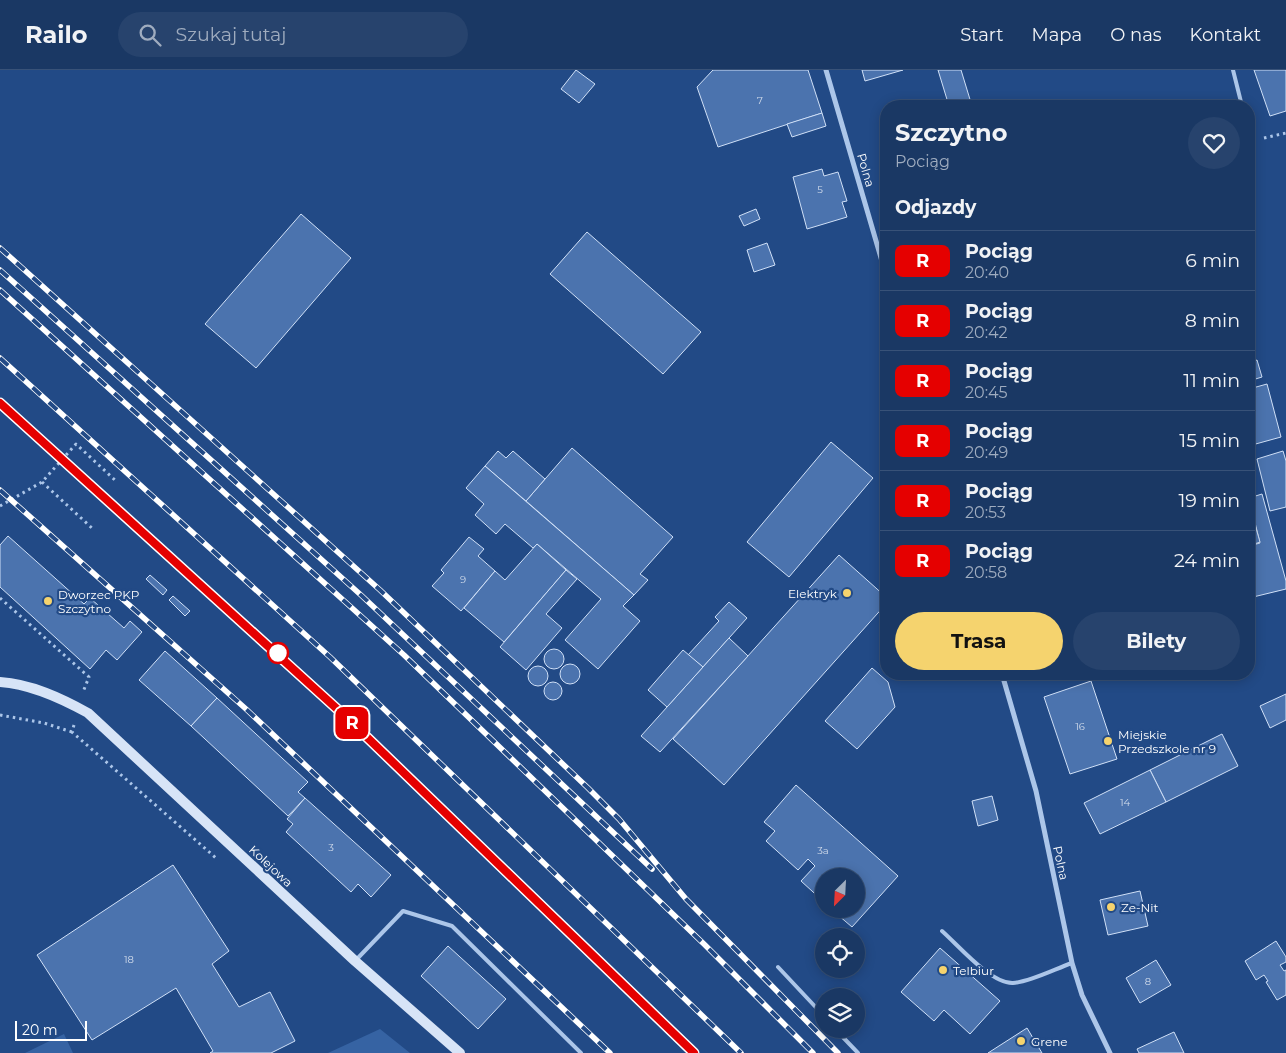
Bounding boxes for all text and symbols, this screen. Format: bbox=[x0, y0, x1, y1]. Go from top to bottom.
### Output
search box bbox=[118, 12, 468, 57]
text: Railo bbox=[25, 20, 88, 49]
icon: search bbox=[136, 21, 164, 49]
text: Szukaj tutaj bbox=[176, 23, 286, 46]
text: Start bbox=[960, 24, 1004, 46]
text: Mapa bbox=[1032, 24, 1082, 46]
text: O nas bbox=[1110, 24, 1162, 46]
text: Kontakt bbox=[1190, 24, 1261, 46]
house number: 7 bbox=[757, 94, 763, 107]
button: heart bbox=[1188, 117, 1240, 169]
text: Szczytno bbox=[895, 118, 1007, 147]
street label: Polna bbox=[854, 151, 878, 189]
text: Pociąg bbox=[895, 152, 950, 171]
house number: 5 bbox=[817, 183, 823, 196]
text: Odjazdy bbox=[895, 196, 976, 219]
text: Pociąg bbox=[965, 240, 1033, 263]
text: 6 min bbox=[1185, 249, 1240, 272]
text: R bbox=[916, 250, 929, 272]
text: 20:40 bbox=[965, 263, 1009, 282]
text: Pociąg bbox=[965, 300, 1033, 323]
text: 8 min bbox=[1185, 309, 1240, 332]
text: R bbox=[916, 310, 929, 332]
text: 20:42 bbox=[965, 323, 1008, 342]
text: Pociąg bbox=[965, 360, 1033, 383]
text: 11 min bbox=[1183, 369, 1240, 392]
text: R bbox=[916, 370, 929, 392]
text: 20:45 bbox=[965, 383, 1008, 402]
text: Pociąg bbox=[965, 420, 1033, 443]
text: 15 min bbox=[1179, 429, 1240, 452]
text: R bbox=[916, 430, 929, 452]
text: 20:49 bbox=[965, 443, 1008, 462]
text: Pociąg bbox=[965, 480, 1033, 503]
text: 19 min bbox=[1178, 489, 1240, 512]
text: R bbox=[916, 490, 929, 512]
text: 20:53 bbox=[965, 503, 1006, 522]
text: Pociąg bbox=[965, 540, 1033, 563]
text: 24 min bbox=[1174, 549, 1240, 572]
text: R bbox=[916, 550, 929, 572]
text: 20:58 bbox=[965, 563, 1007, 582]
house number: 9 bbox=[460, 573, 466, 586]
place label: Elektryk bbox=[788, 586, 838, 601]
place label: Dworzec PKP Szczytno bbox=[58, 587, 139, 616]
marker: Elektryk bbox=[841, 587, 853, 599]
marker: Dworzec PKP Szczytno bbox=[42, 595, 54, 607]
button: Trasa bbox=[895, 612, 1063, 670]
button: Bilety bbox=[1073, 612, 1240, 670]
unlabelled marker bbox=[267, 642, 289, 664]
line badge: R bbox=[336, 707, 368, 739]
text: R bbox=[345, 712, 359, 734]
house number: 16 bbox=[1075, 720, 1085, 733]
place label: Miejskie Przedszkole nr 9 bbox=[1118, 727, 1216, 756]
marker: Miejskie Przedszkole nr 9 bbox=[1102, 735, 1114, 747]
house number: 14 bbox=[1120, 796, 1130, 809]
house number: 3 bbox=[328, 841, 334, 854]
street label: Kolejowa bbox=[246, 842, 296, 890]
house number: 3a bbox=[817, 844, 829, 857]
street label: Polna bbox=[1050, 845, 1072, 881]
north arrow bbox=[815, 868, 865, 918]
map controls bbox=[815, 868, 865, 1038]
place label: Ze-Nit bbox=[1121, 900, 1158, 915]
marker: Ze-Nit bbox=[1105, 901, 1117, 913]
button: locate bbox=[815, 928, 865, 978]
house number: 18 bbox=[124, 953, 134, 966]
place label: Telbiur bbox=[953, 963, 994, 978]
marker: Telbiur bbox=[937, 964, 949, 976]
house number: 8 bbox=[1145, 975, 1151, 988]
button: layers bbox=[815, 988, 865, 1038]
scale bar bbox=[15, 1018, 88, 1041]
text: 20 m bbox=[22, 1021, 58, 1039]
place label: Grene bbox=[1031, 1034, 1068, 1049]
marker: Grene bbox=[1015, 1035, 1027, 1047]

